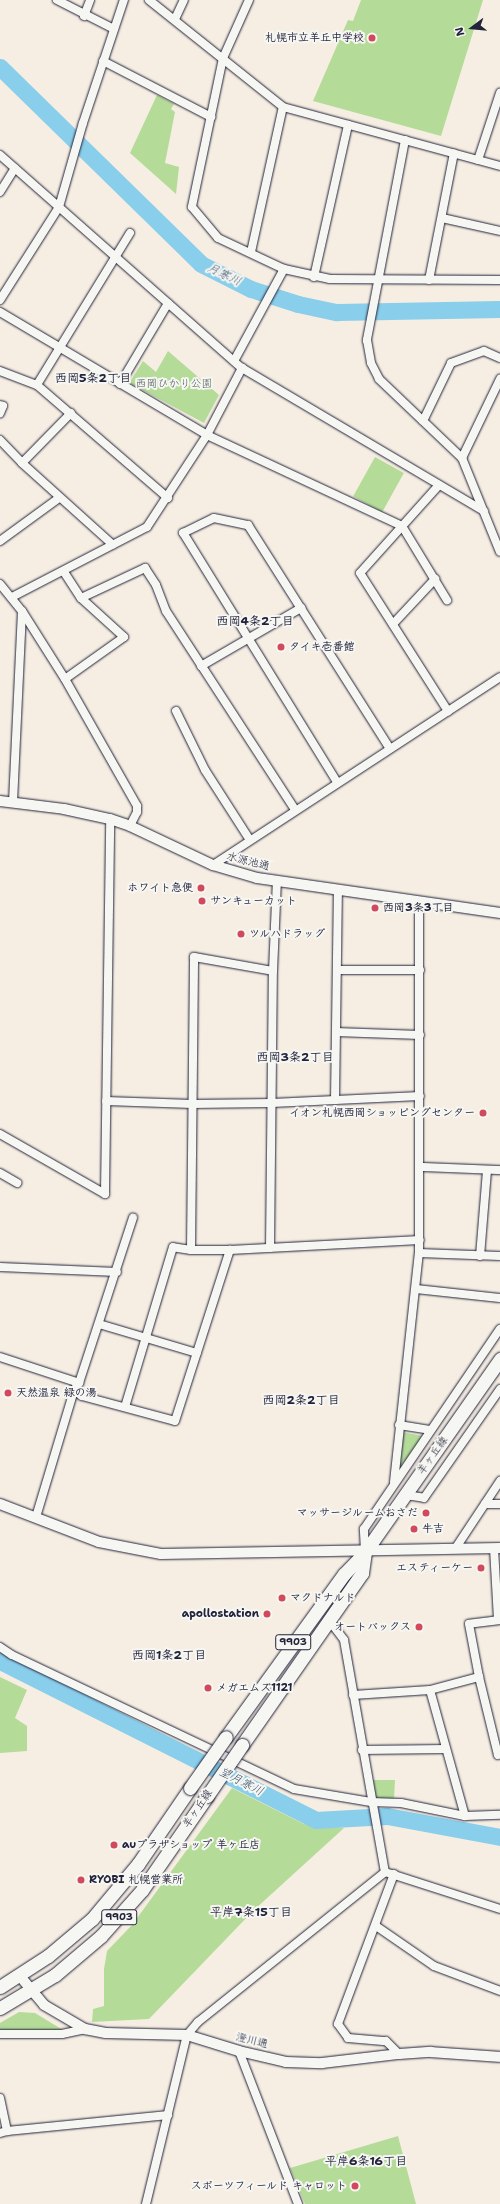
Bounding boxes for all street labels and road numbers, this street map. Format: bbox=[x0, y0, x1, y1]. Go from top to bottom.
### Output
street label: 水源池通 bbox=[225, 850, 271, 874]
street label: 羊ヶ丘線 bbox=[415, 1434, 451, 1478]
road number: 9903 bbox=[275, 1634, 311, 1650]
street label: 羊ヶ丘線 bbox=[180, 1787, 216, 1831]
road number: 9903 bbox=[101, 1909, 137, 1925]
street label: 澄川通 bbox=[234, 2031, 270, 2051]

